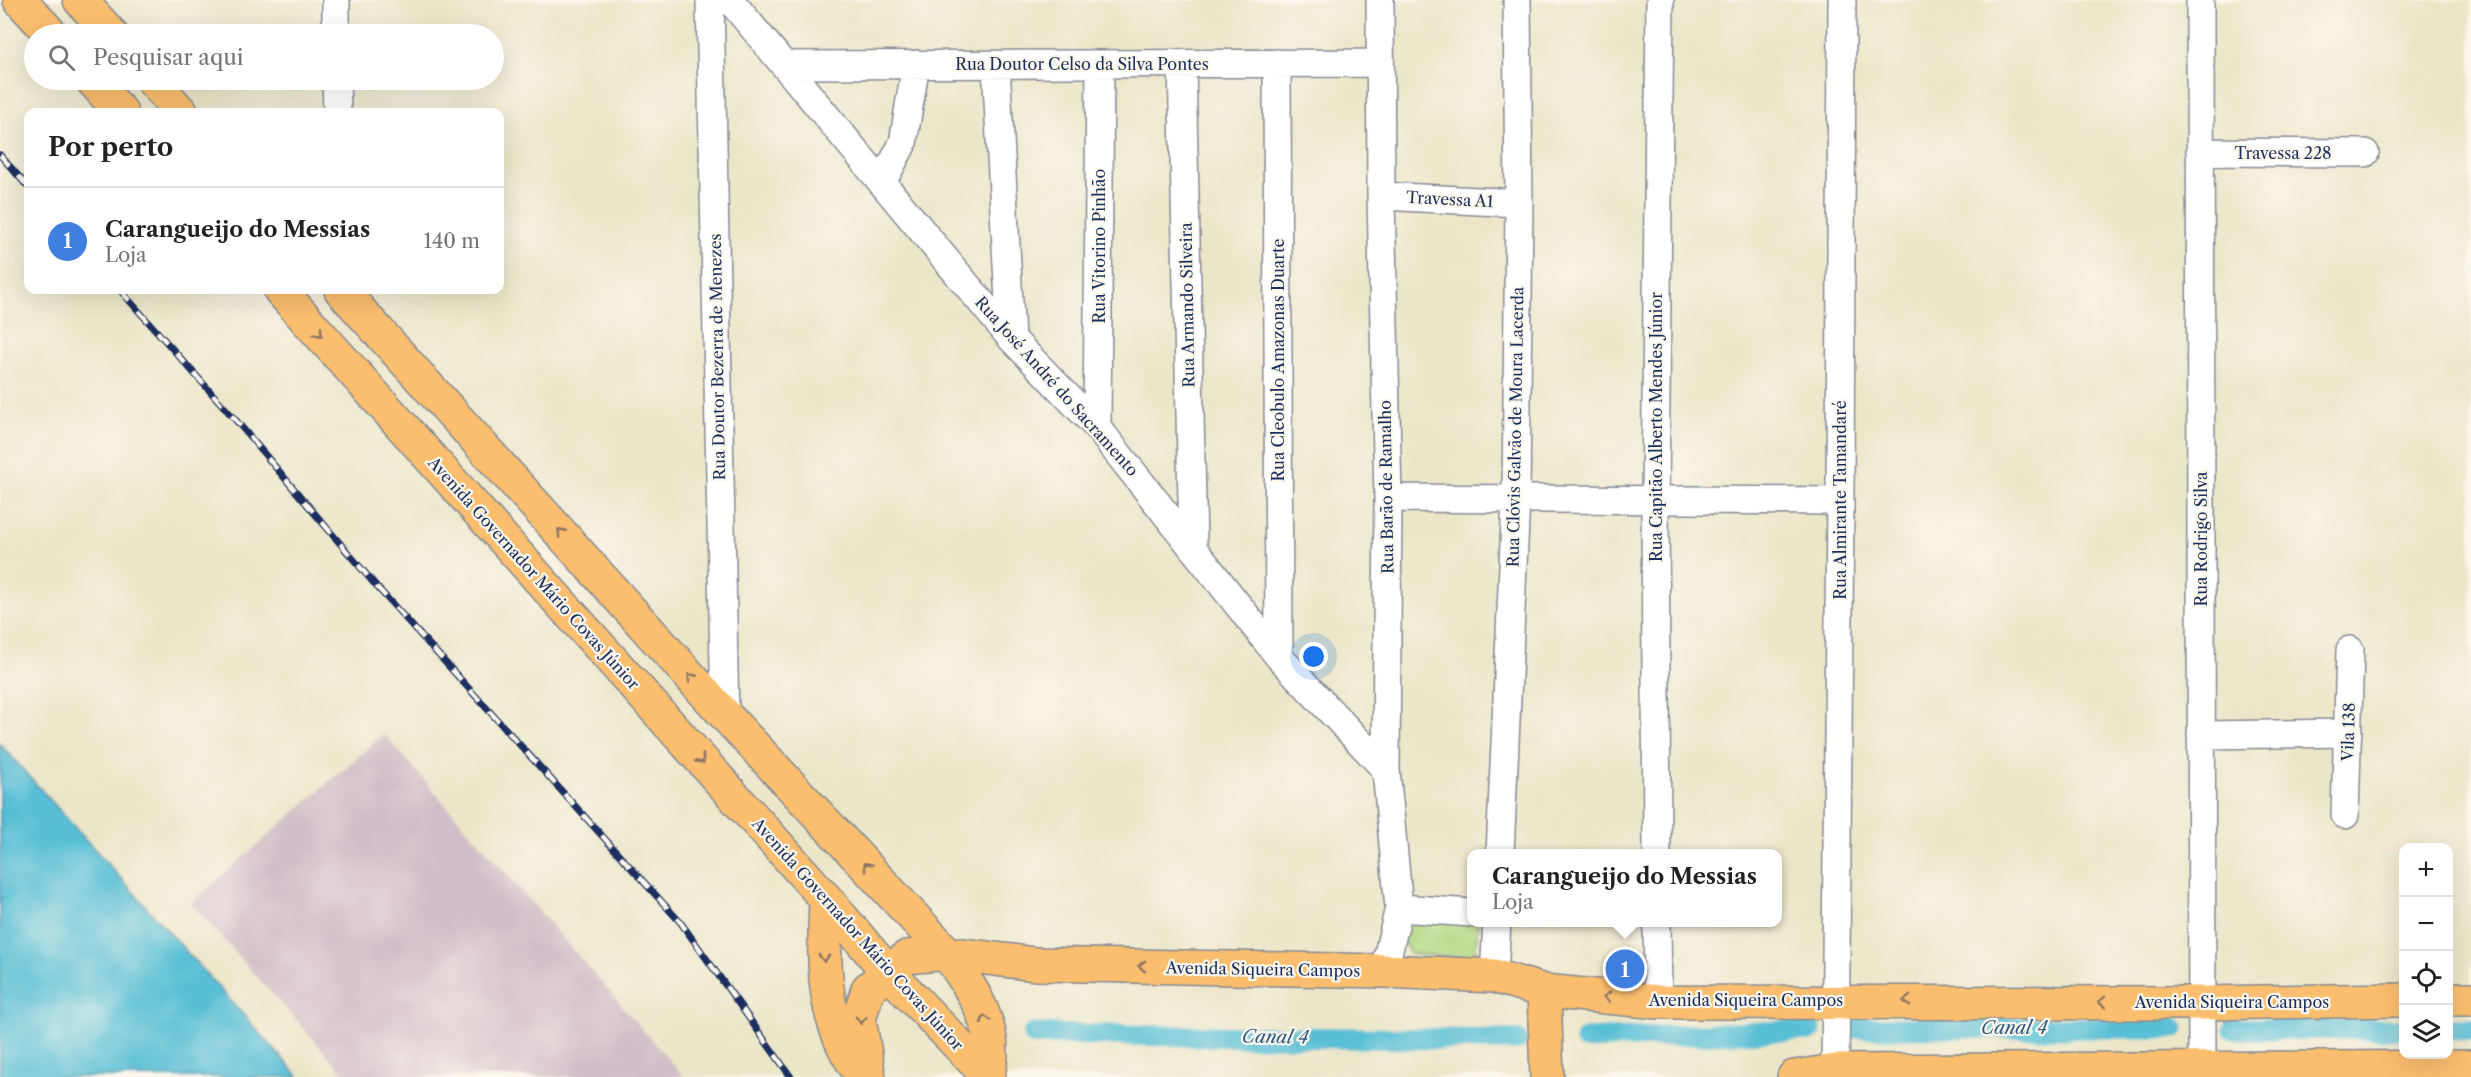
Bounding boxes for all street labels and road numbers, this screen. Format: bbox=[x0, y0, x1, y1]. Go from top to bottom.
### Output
street label: Rua Doutor Celso da Silva Pontes bbox=[955, 54, 1209, 74]
street label: Travessa 228 bbox=[2234, 143, 2332, 163]
street label: Rua Vitorino Pinhão bbox=[1089, 168, 1109, 323]
street label: Travessa A1 bbox=[1406, 187, 1494, 211]
street label: Rua Armando Silveira bbox=[1176, 222, 1198, 388]
street label: Rua Doutor Bezerra de Menezes bbox=[705, 233, 729, 481]
street label: Rua Cleobulo Amazonas Duarte bbox=[1268, 238, 1288, 482]
street label: Rua Clóvis Galvão de Moura Lacerda bbox=[1503, 286, 1527, 567]
street label: Rua José André do Sacramento bbox=[971, 292, 1143, 480]
street label: Rua Capitão Alberto Mendes Júnior bbox=[1646, 292, 1666, 562]
street label: Rua Barão de Ramalho bbox=[1374, 400, 1398, 574]
street label: Rua Almirante Tamandaré bbox=[1830, 400, 1850, 600]
street label: Avenida Governador Mário Covas Júnior bbox=[423, 452, 644, 694]
street label: Rua Rodrigo Silva bbox=[2191, 471, 2211, 606]
street label: Vila 138 bbox=[2337, 702, 2359, 763]
street label: Avenida Governador Mário Covas Júnior bbox=[747, 813, 968, 1055]
street label: Avenida Siqueira Campos bbox=[1165, 957, 1360, 981]
street label: Avenida Siqueira Campos bbox=[1648, 990, 1843, 1010]
street label: Avenida Siqueira Campos bbox=[2134, 992, 2329, 1012]

